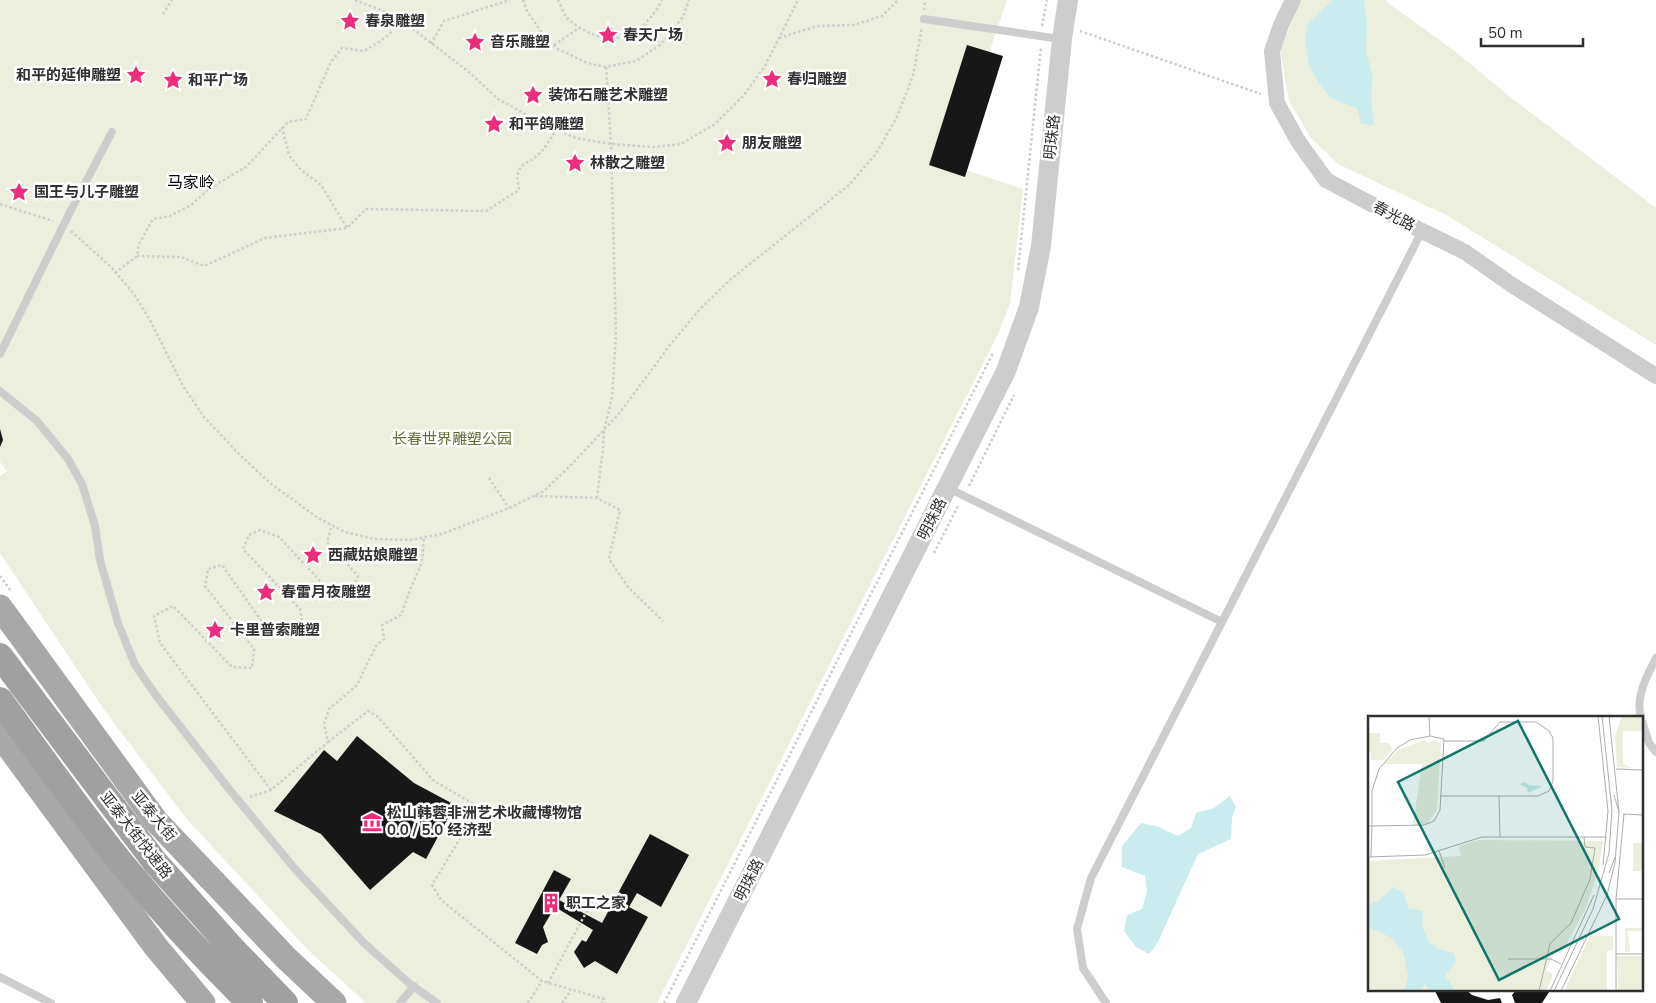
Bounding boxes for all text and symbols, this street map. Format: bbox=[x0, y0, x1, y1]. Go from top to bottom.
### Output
place icon: 春泉雕塑 bbox=[339, 10, 361, 32]
place label: 春泉雕塑 bbox=[365, 11, 425, 31]
scale bar bbox=[1481, 15, 1584, 47]
text: 50 m bbox=[1488, 23, 1523, 43]
place icon: 春天广场 bbox=[597, 24, 619, 46]
place label: 春天广场 bbox=[623, 25, 683, 45]
place icon: 音乐雕塑 bbox=[464, 31, 486, 53]
place label: 音乐雕塑 bbox=[490, 32, 550, 52]
place icon: 和平的延伸雕塑 bbox=[125, 64, 147, 86]
place label: 和平的延伸雕塑 bbox=[16, 65, 121, 85]
place icon: 春归雕塑 bbox=[761, 68, 783, 90]
place icon: 和平广场 bbox=[162, 69, 184, 91]
place label: 春归雕塑 bbox=[787, 69, 847, 89]
place label: 和平广场 bbox=[188, 70, 248, 90]
place icon: 装饰石雕艺术雕塑 bbox=[522, 84, 544, 106]
place label: 装饰石雕艺术雕塑 bbox=[548, 85, 668, 105]
place icon: 和平鸽雕塑 bbox=[483, 113, 505, 135]
place label: 和平鸽雕塑 bbox=[509, 114, 584, 134]
street label: 明珠路 bbox=[1040, 114, 1064, 160]
place icon: 朋友雕塑 bbox=[716, 132, 738, 154]
place label: 朋友雕塑 bbox=[742, 133, 802, 153]
place icon: 林散之雕塑 bbox=[564, 152, 586, 174]
place label: 林散之雕塑 bbox=[590, 153, 665, 173]
district label: 马家岭 bbox=[167, 172, 215, 194]
place icon: 国王与儿子雕塑 bbox=[8, 181, 30, 203]
place label: 国王与儿子雕塑 bbox=[34, 182, 139, 202]
street label: 春光路 bbox=[1369, 197, 1419, 235]
park label: 长春世界雕塑公园 bbox=[392, 429, 512, 449]
street label: 明珠路 bbox=[913, 494, 951, 544]
place icon: 西藏姑娘雕塑 bbox=[302, 544, 324, 566]
place label: 西藏姑娘雕塑 bbox=[328, 545, 418, 565]
place icon: 春雷月夜雕塑 bbox=[255, 581, 277, 603]
place label: 春雷月夜雕塑 bbox=[281, 582, 371, 602]
place icon: 卡里普索雕塑 bbox=[204, 619, 226, 641]
place label: 卡里普索雕塑 bbox=[230, 620, 320, 640]
inset map bbox=[1368, 716, 1644, 990]
street label: 亚泰大街快速路 bbox=[96, 787, 176, 883]
street label: 亚泰大街 bbox=[127, 787, 181, 845]
place label: 松山韩蓉非洲艺术收藏博物馆 0.0 / 5.0 经济型 bbox=[387, 803, 582, 840]
museum icon: 松山韩蓉非洲艺术收藏博物馆 0.0 / 5.0 经济型 bbox=[361, 811, 383, 833]
street label: 明珠路 bbox=[730, 855, 768, 905]
building icon: 职工之家 bbox=[540, 892, 562, 914]
place label: 职工之家 bbox=[566, 893, 626, 913]

